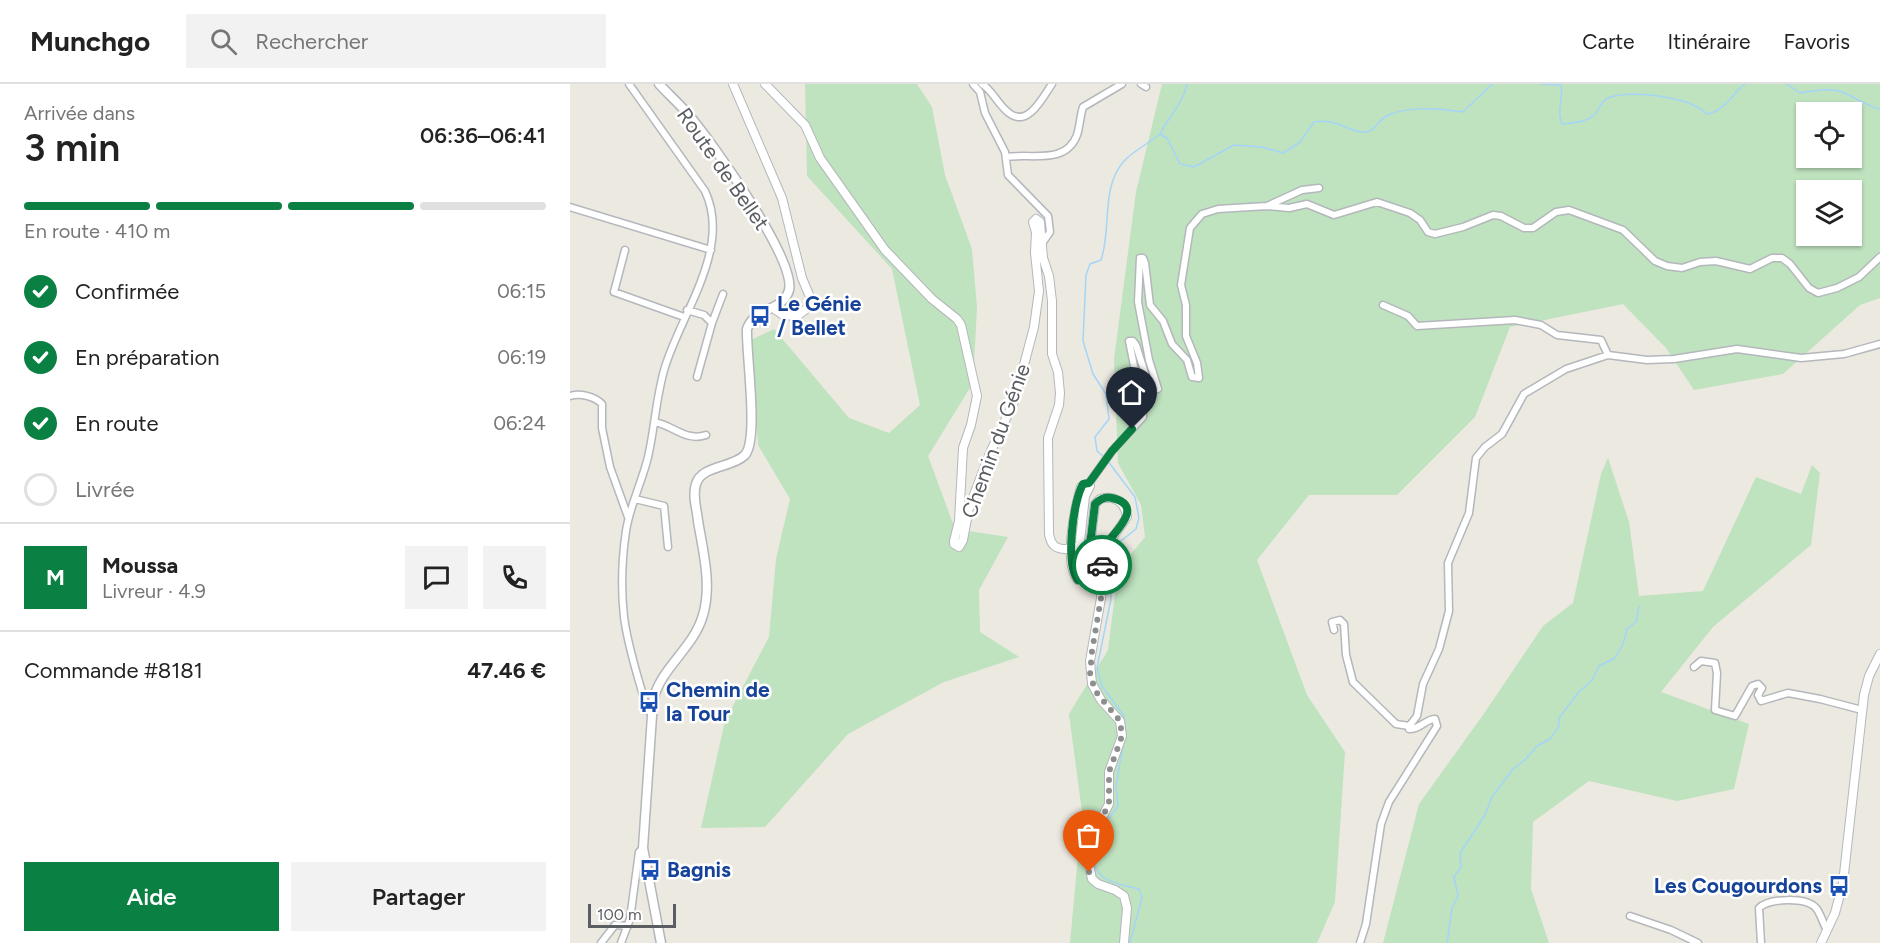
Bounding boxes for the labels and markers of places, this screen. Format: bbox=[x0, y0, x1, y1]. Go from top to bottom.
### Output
place label: Le Génie / Bellet bbox=[777, 291, 862, 340]
bus stop icon: Le Génie / Bellet bbox=[748, 304, 772, 328]
pin bbox=[1106, 367, 1157, 429]
place label: Chemin de la Tour bbox=[666, 677, 770, 726]
bus stop icon: Chemin de la Tour bbox=[637, 690, 661, 714]
pin bbox=[1063, 810, 1114, 872]
place label: Bagnis bbox=[667, 857, 731, 882]
bus stop icon: Bagnis bbox=[638, 858, 662, 882]
place label: Les Cougourdons bbox=[1654, 873, 1822, 898]
bus stop icon: Les Cougourdons bbox=[1827, 874, 1851, 898]

